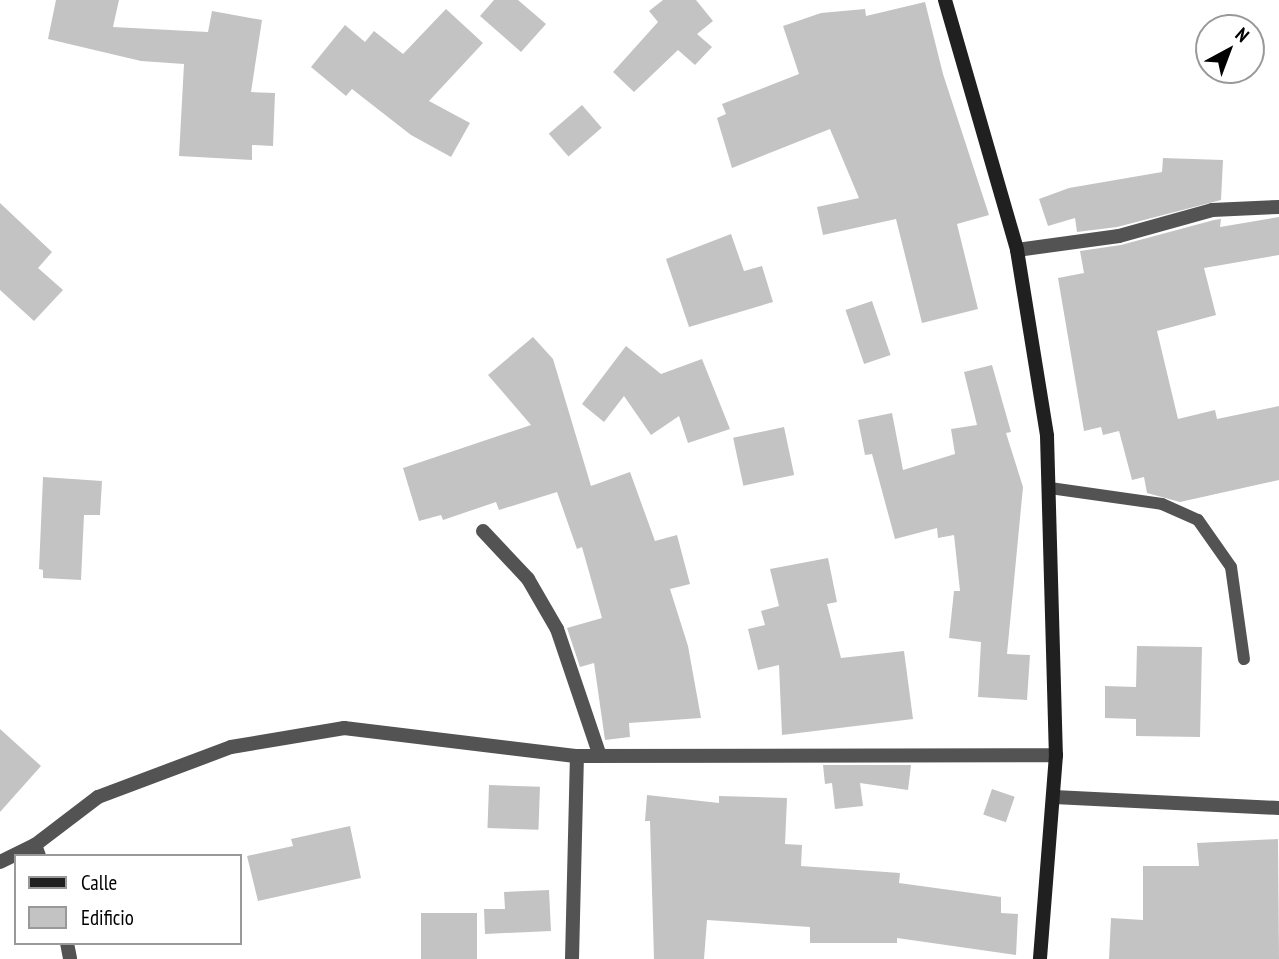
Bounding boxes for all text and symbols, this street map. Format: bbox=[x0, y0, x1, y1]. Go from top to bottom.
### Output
north arrow bbox=[1195, 14, 1265, 84]
text: N bbox=[1231, 22, 1254, 47]
legend bbox=[14, 854, 242, 945]
text: Calle bbox=[81, 869, 117, 896]
text: Edificio bbox=[81, 904, 134, 931]

